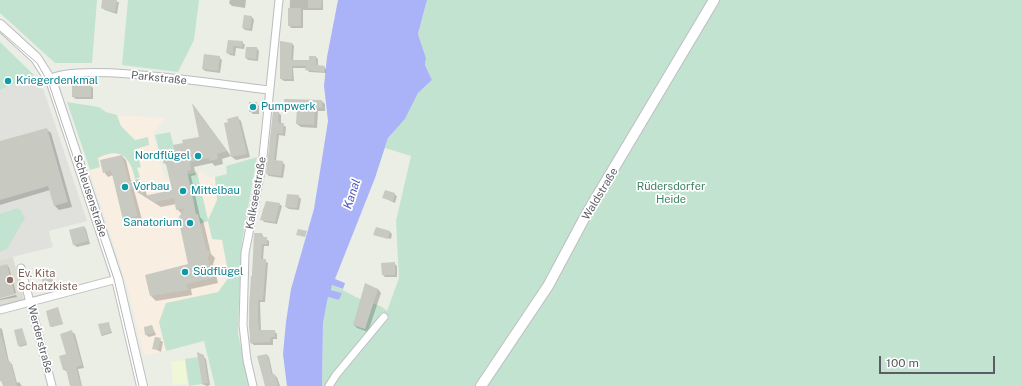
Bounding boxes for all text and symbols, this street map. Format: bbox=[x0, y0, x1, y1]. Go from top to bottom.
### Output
street label: Parkstraße bbox=[130, 69, 188, 87]
place label: Kriegerdenkmal bbox=[16, 74, 98, 88]
marker: Kriegerdenkmal bbox=[3, 76, 13, 86]
place label: Pumpwerk bbox=[261, 100, 316, 114]
marker: Pumpwerk bbox=[248, 102, 258, 112]
place label: Nordflügel bbox=[135, 149, 190, 163]
marker: Nordflügel bbox=[193, 151, 203, 161]
street label: Schleusenstraße bbox=[70, 153, 110, 239]
street label: Kalkseestraße bbox=[243, 156, 269, 230]
street label: Waldstraße bbox=[579, 166, 621, 222]
water label: Kanal bbox=[340, 177, 364, 211]
place label: Vorbau bbox=[133, 180, 169, 194]
park label: Rüdersdorfer Heide bbox=[637, 180, 705, 206]
marker: Vorbau bbox=[120, 182, 130, 192]
place label: Mittelbau bbox=[191, 184, 240, 198]
marker: Mittelbau bbox=[178, 186, 188, 196]
place label: Sanatorium bbox=[123, 216, 182, 230]
marker: Sanatorium bbox=[185, 218, 195, 228]
place label: Südflügel bbox=[193, 265, 243, 279]
place label: Ev. Kita Schatzkiste bbox=[18, 267, 78, 293]
marker: Südflügel bbox=[180, 267, 190, 277]
marker: Ev. Kita Schatzkiste bbox=[5, 275, 15, 285]
street label: Werderstraße bbox=[25, 303, 55, 375]
scale bar bbox=[881, 348, 997, 374]
text: 100 m bbox=[886, 356, 919, 370]

